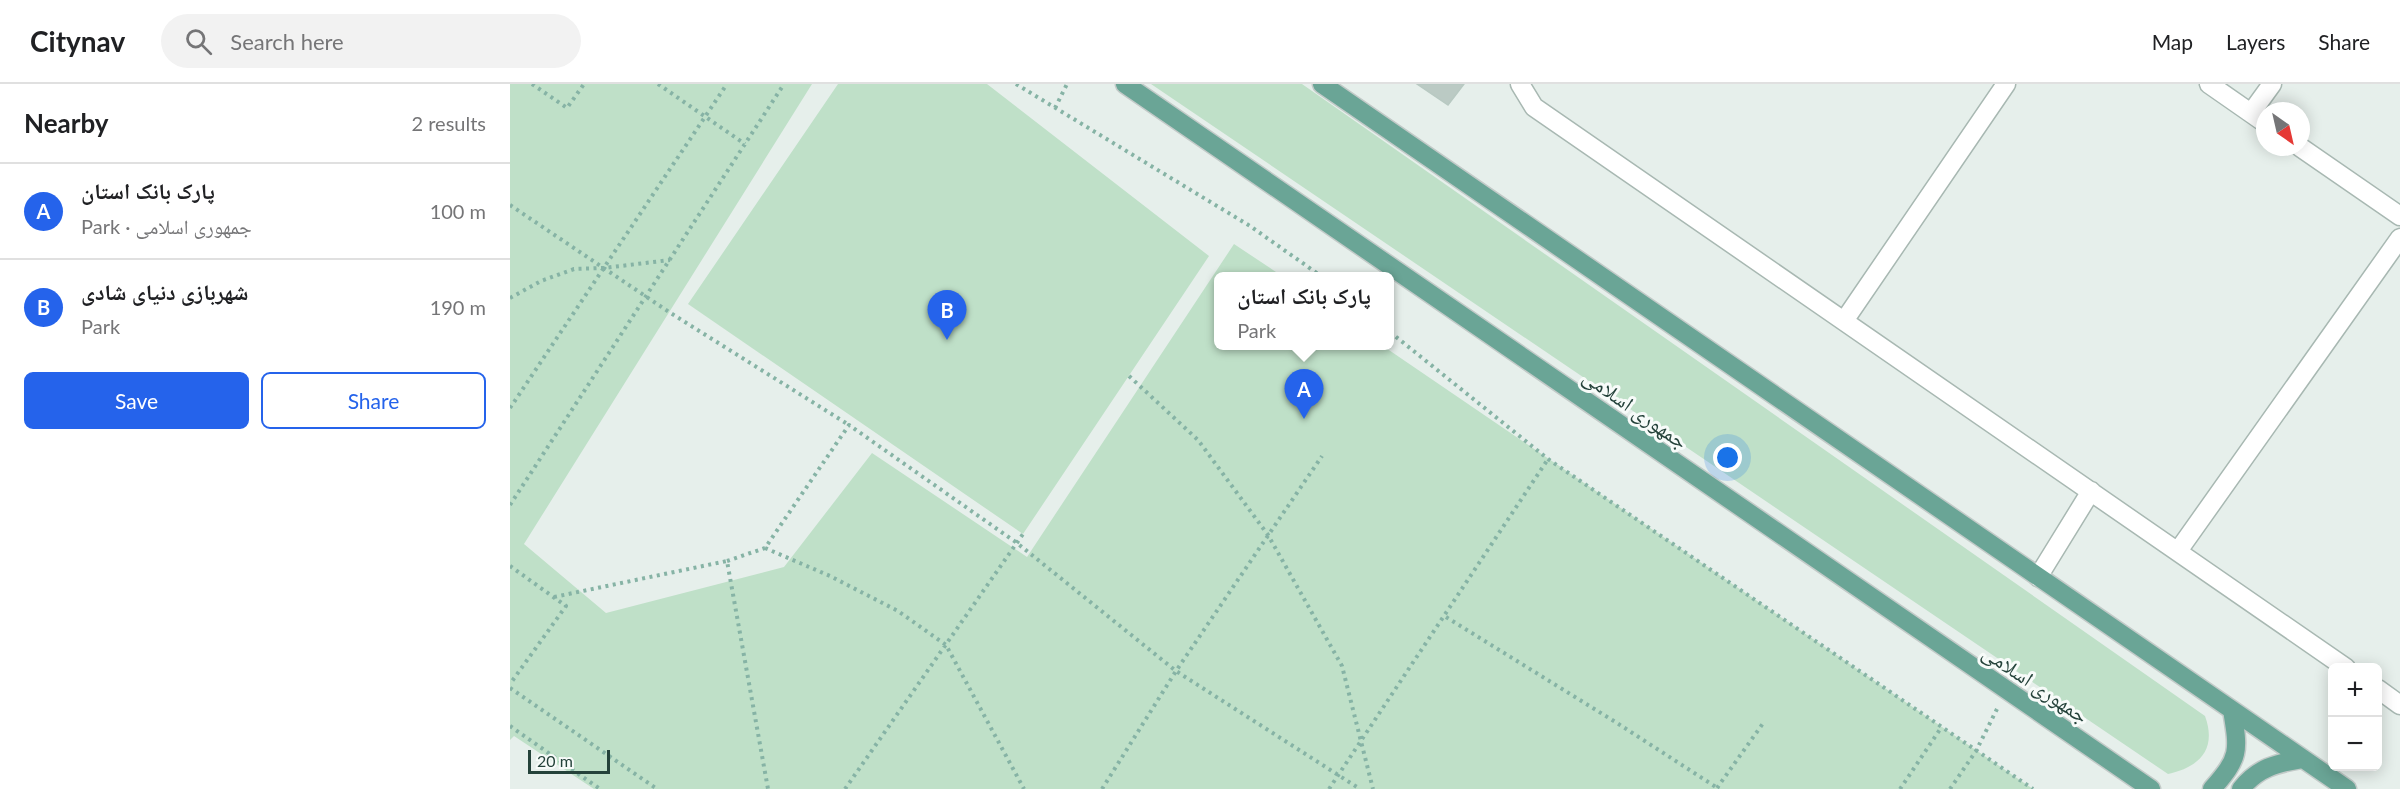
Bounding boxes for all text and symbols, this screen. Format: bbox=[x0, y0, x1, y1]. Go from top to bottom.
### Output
search box bbox=[161, 14, 581, 68]
text: Citynav bbox=[30, 24, 125, 58]
icon: search bbox=[182, 25, 215, 58]
text: Search here bbox=[230, 28, 344, 55]
text: Map bbox=[2152, 29, 2193, 54]
text: Layers bbox=[2226, 29, 2285, 54]
text: Share bbox=[2318, 29, 2370, 54]
north arrow bbox=[2256, 102, 2310, 156]
text: Nearby bbox=[24, 107, 109, 139]
text: 2 results bbox=[411, 111, 486, 135]
text: پارک بانک استان bbox=[81, 177, 215, 204]
text: A bbox=[37, 199, 50, 223]
text: 100 m bbox=[430, 199, 486, 223]
text: Park · جمهوری اسلامی bbox=[81, 214, 252, 238]
popup bbox=[1214, 272, 1394, 350]
text: شهربازی دنیای شادی bbox=[81, 278, 248, 305]
text: پارک بانک استان bbox=[1237, 282, 1371, 309]
pin: B bbox=[928, 290, 966, 340]
text: B bbox=[37, 295, 50, 319]
text: 190 m bbox=[430, 295, 486, 319]
text: Park bbox=[81, 314, 120, 338]
text: Park bbox=[1237, 318, 1276, 342]
street label: جمهوری اسلامی bbox=[1578, 363, 1693, 455]
pin: A bbox=[1284, 370, 1324, 419]
button: Save bbox=[24, 372, 249, 429]
button: Share bbox=[261, 372, 486, 429]
your location bbox=[1713, 443, 1742, 472]
street label: جمهوری اسلامی bbox=[1977, 639, 2094, 729]
map controls bbox=[2328, 663, 2382, 771]
button: + bbox=[2328, 663, 2382, 717]
button: − bbox=[2328, 717, 2382, 771]
scale bar bbox=[528, 747, 610, 774]
text: 20 m bbox=[537, 751, 573, 770]

